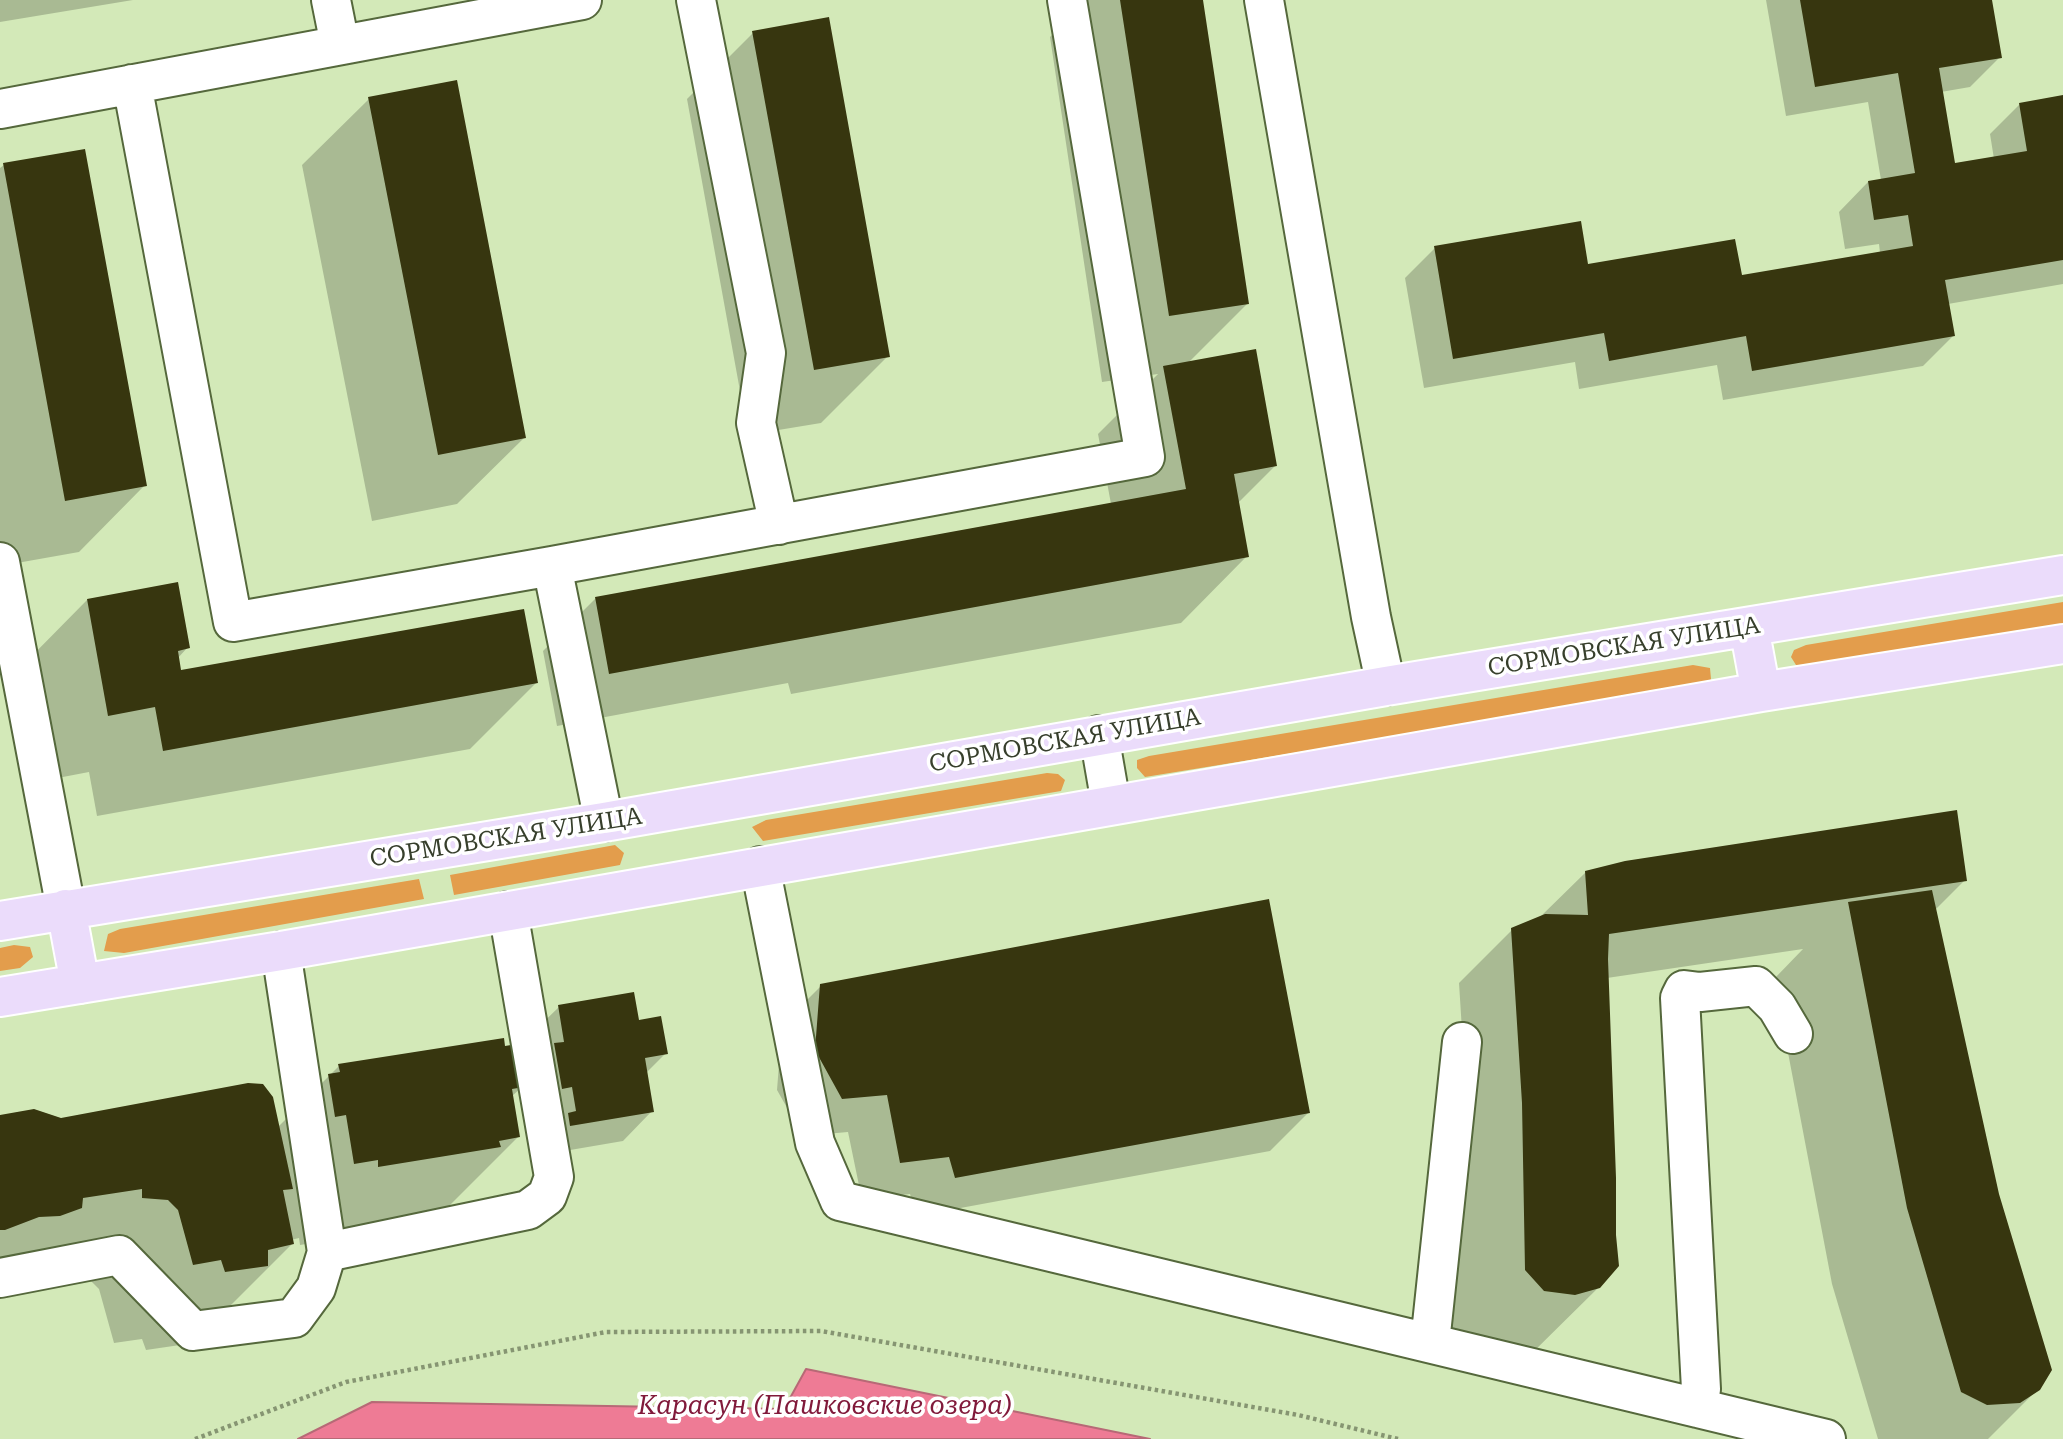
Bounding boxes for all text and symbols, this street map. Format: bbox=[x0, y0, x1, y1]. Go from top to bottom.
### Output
street label: СОРМОВСКАЯ УЛИЦА bbox=[1486, 611, 1762, 683]
street label: СОРМОВСКАЯ УЛИЦА bbox=[927, 703, 1203, 779]
street label: СОРМОВСКАЯ УЛИЦА bbox=[368, 802, 644, 874]
water label: Карасун (Пашковские озера) bbox=[638, 1390, 1012, 1422]

